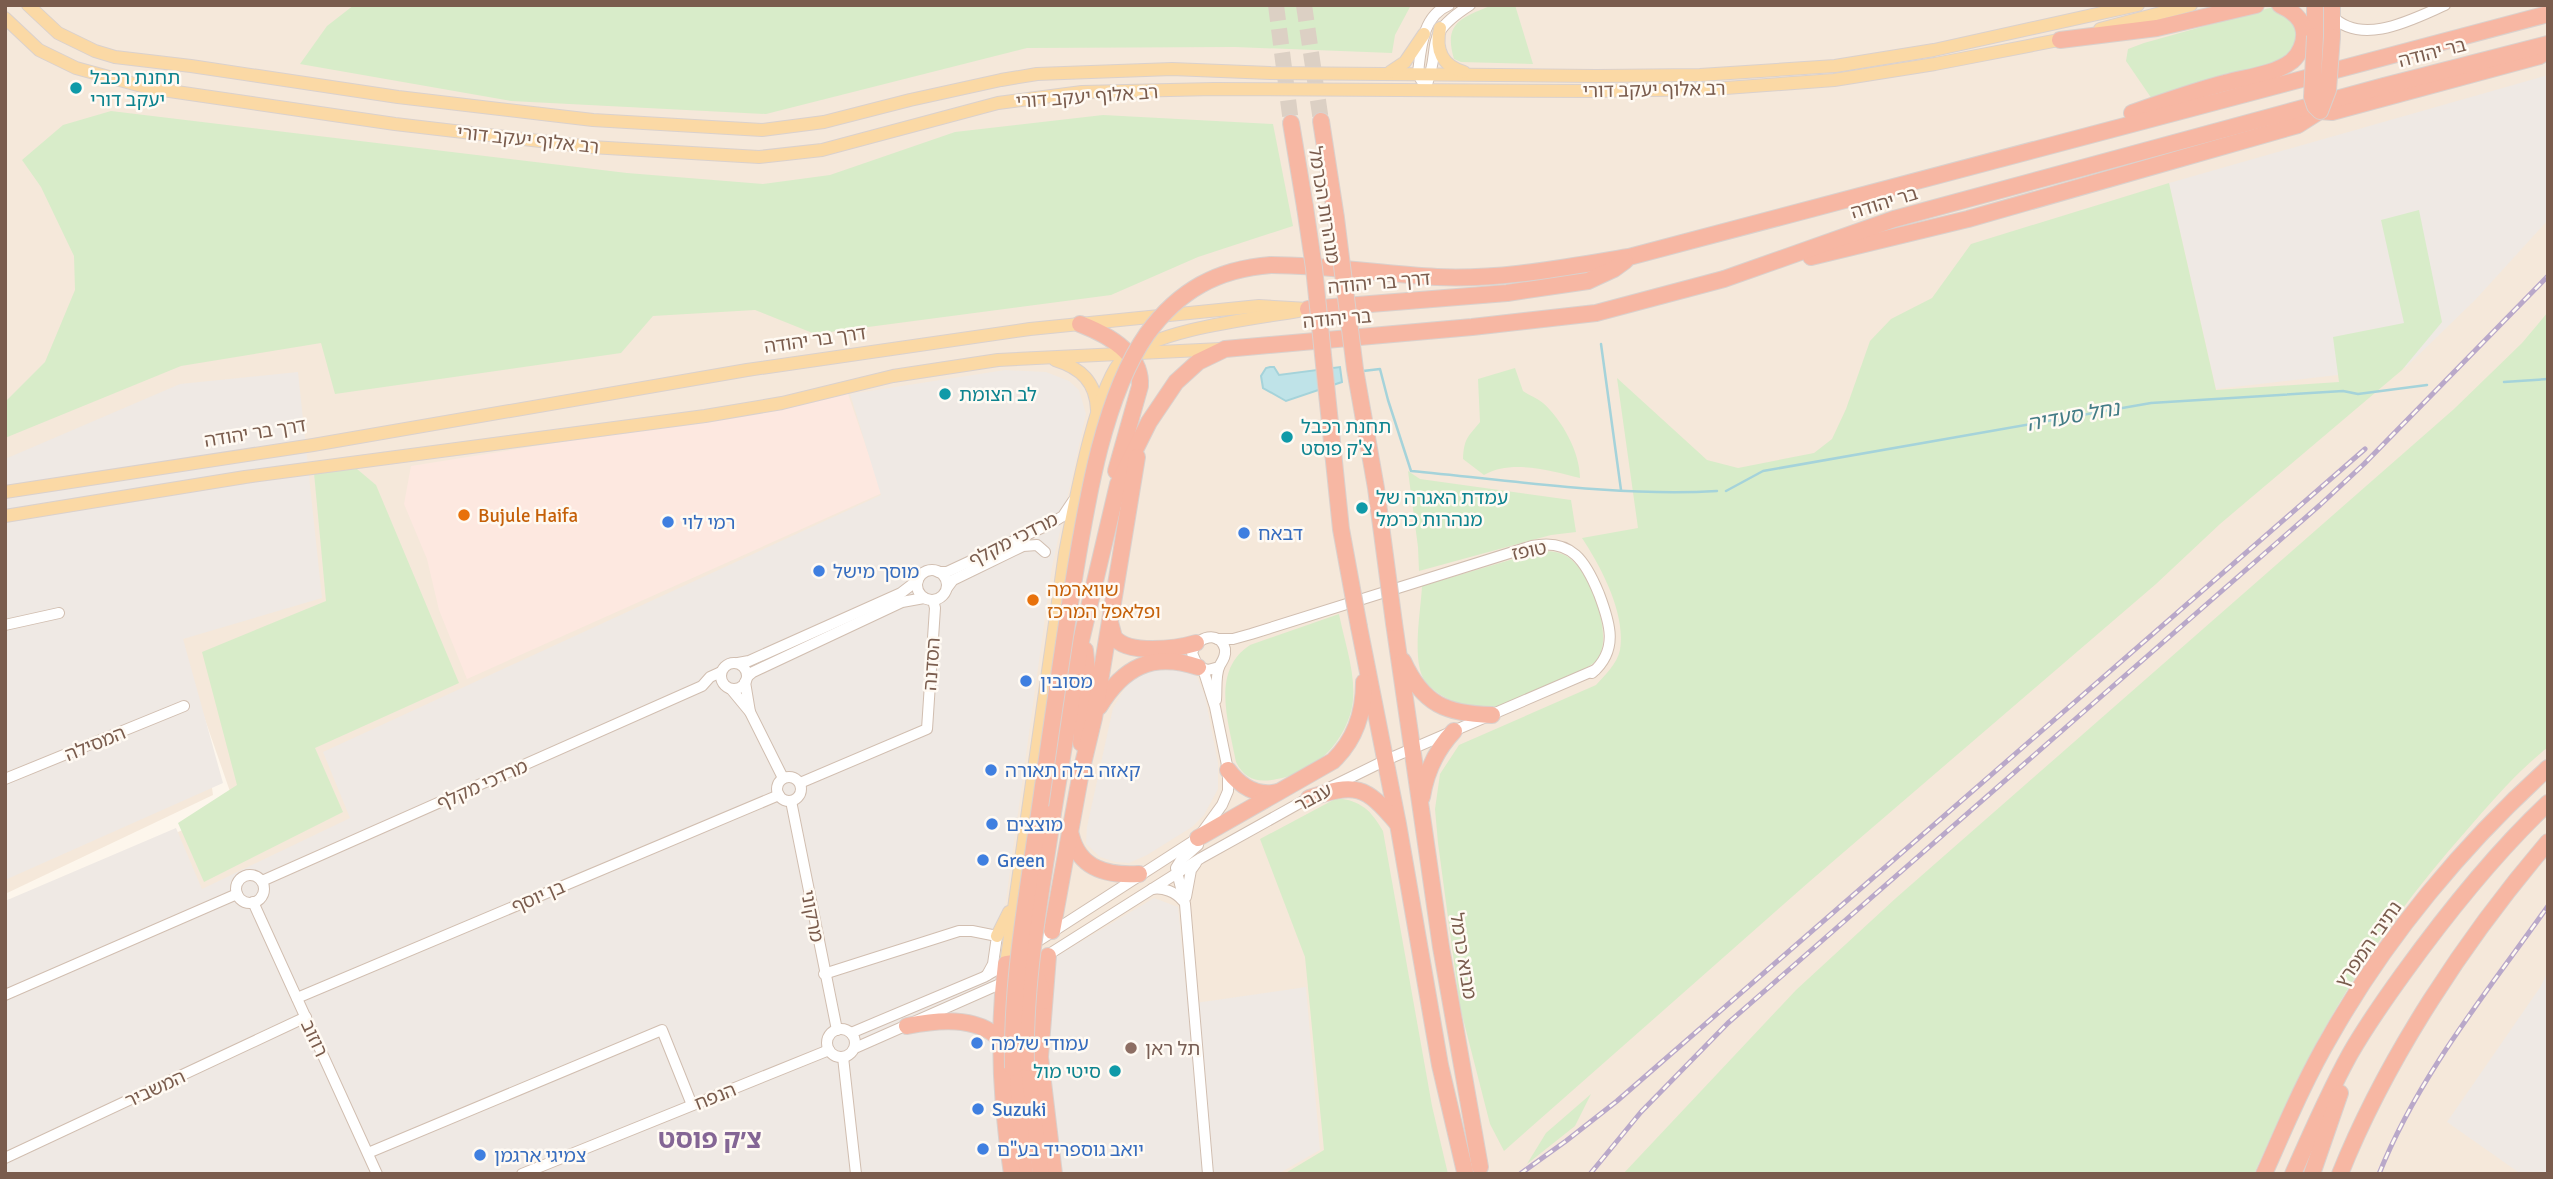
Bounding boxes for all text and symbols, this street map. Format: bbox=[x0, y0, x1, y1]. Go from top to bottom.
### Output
street label: בר יהודה bbox=[2396, 33, 2469, 73]
place label: תחנת רכבל יעקב דורי bbox=[90, 66, 180, 112]
street label: רב אלוף יעקב דורי bbox=[1582, 77, 1726, 103]
marker: תחנת רכבל יעקב דורי bbox=[68, 80, 84, 96]
street label: רב אלוף יעקב דורי bbox=[1015, 80, 1159, 114]
street label: רב אלוף יעקב דורי bbox=[456, 121, 600, 159]
street label: מנהרות הכרמל bbox=[1303, 145, 1345, 266]
street label: בר יהודה bbox=[1848, 181, 1921, 225]
street label: דרך בר יהודה bbox=[1327, 267, 1431, 299]
street label: בר יהודה bbox=[1302, 304, 1373, 334]
street label: דרך בר יהודה bbox=[762, 321, 868, 359]
place label: לב הצומת bbox=[959, 383, 1037, 407]
marker: לב הצומת bbox=[937, 386, 953, 402]
water label: נחל סעדיה bbox=[2025, 395, 2123, 437]
street label: דרך בר יהודה bbox=[202, 413, 308, 453]
place label: תחנת רכבל צ'ק פוסט bbox=[1301, 415, 1391, 461]
marker: תחנת רכבל צ'ק פוסט bbox=[1279, 429, 1295, 445]
place label: עמדת האגרה של מנהרות כרמל bbox=[1376, 486, 1508, 532]
marker: עמדת האגרה של מנהרות כרמל bbox=[1354, 500, 1370, 516]
place label: Bujule Haifa bbox=[478, 504, 578, 528]
marker: Bujule Haifa bbox=[456, 507, 472, 523]
street label: מרדכי מקלף bbox=[965, 507, 1062, 573]
place label: רמי לוי bbox=[682, 511, 735, 535]
marker: רמי לוי bbox=[660, 514, 676, 530]
place label: דבאח bbox=[1258, 522, 1303, 546]
marker: דבאח bbox=[1236, 525, 1252, 541]
street label: טופז bbox=[1510, 536, 1549, 566]
place label: מוסך מישל bbox=[833, 560, 919, 584]
marker: מוסך מישל bbox=[811, 563, 827, 579]
place label: שווארמה ופלאפל המרכז bbox=[1047, 578, 1161, 624]
marker: שווארמה ופלאפל המרכז bbox=[1025, 592, 1041, 608]
street label: הסדנה bbox=[918, 637, 946, 692]
place label: מסובין bbox=[1040, 670, 1093, 694]
marker: מסובין bbox=[1018, 673, 1034, 689]
street label: המסילה bbox=[61, 721, 129, 767]
street label: מרדכי מקלף bbox=[433, 754, 532, 816]
place label: קאזה בלה תאורה bbox=[1005, 759, 1141, 783]
marker: קאזה בלה תאורה bbox=[983, 762, 999, 778]
street label: ענבר bbox=[1291, 778, 1336, 818]
place label: מוצצים bbox=[1006, 813, 1063, 837]
marker: מוצצים bbox=[984, 816, 1000, 832]
place label: Green bbox=[997, 849, 1045, 873]
marker: Green bbox=[975, 852, 991, 868]
street label: בן יוסף bbox=[508, 875, 569, 919]
street label: מרקוני bbox=[795, 888, 829, 944]
street label: נתיבי המפרץ bbox=[2330, 897, 2407, 993]
street label: מבוא כרמל bbox=[1444, 911, 1482, 1001]
street label: רוזוב bbox=[295, 1016, 333, 1061]
place label: עמודי שלמה bbox=[991, 1032, 1089, 1056]
marker: עמודי שלמה bbox=[969, 1035, 985, 1051]
place label: תל ראן bbox=[1145, 1037, 1200, 1061]
marker: תל ראן bbox=[1123, 1040, 1139, 1056]
place label: סיטי מול bbox=[1033, 1060, 1101, 1084]
marker: סיטי מול bbox=[1107, 1063, 1123, 1079]
street label: המשביר bbox=[121, 1065, 189, 1113]
street label: הנפח bbox=[691, 1078, 740, 1116]
place label: Suzuki bbox=[992, 1098, 1046, 1122]
marker: Suzuki bbox=[970, 1101, 986, 1117]
district label: צ׳ק פוסט bbox=[658, 1124, 762, 1156]
place label: יואב גוספריד בע"ם bbox=[997, 1138, 1144, 1162]
marker: יואב גוספריד בע"ם bbox=[975, 1141, 991, 1157]
place label: צמיגי ארגמן bbox=[494, 1144, 586, 1168]
marker: צמיגי ארגמן bbox=[472, 1147, 488, 1163]

